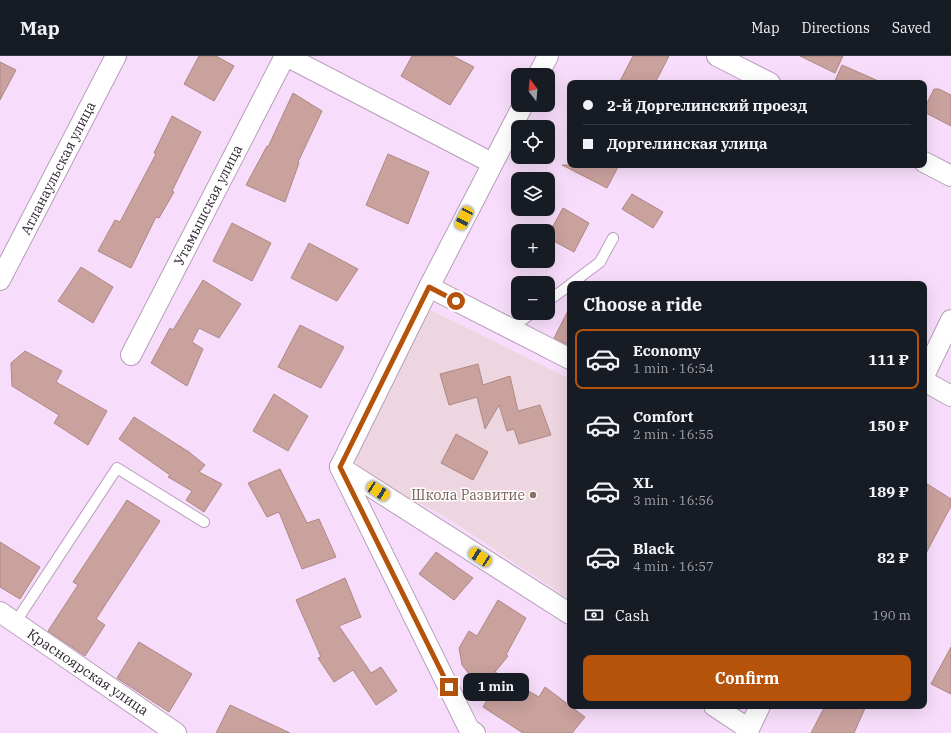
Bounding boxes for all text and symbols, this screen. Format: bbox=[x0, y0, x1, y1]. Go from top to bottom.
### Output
text: Map bbox=[20, 16, 60, 40]
text: Map bbox=[751, 19, 780, 37]
text: Directions bbox=[802, 19, 870, 37]
text: Saved bbox=[892, 19, 931, 37]
north arrow bbox=[511, 68, 555, 112]
map controls bbox=[511, 68, 555, 320]
text: 2-й Доргелинский проезд bbox=[607, 96, 807, 115]
street label: Атланаульская улица bbox=[16, 98, 100, 238]
button: locate bbox=[511, 120, 555, 164]
text: Доргелинская улица bbox=[607, 134, 768, 153]
street label: Утамышская улица bbox=[170, 141, 246, 268]
button: layers bbox=[511, 172, 555, 216]
car bbox=[453, 205, 475, 231]
button: + bbox=[511, 224, 555, 268]
button: − bbox=[511, 276, 555, 320]
route start bbox=[447, 292, 465, 310]
text: Choose a ride bbox=[583, 293, 702, 316]
icon: car bbox=[585, 341, 621, 377]
text: Economy bbox=[633, 341, 701, 360]
text: 111 ₽ bbox=[868, 350, 909, 369]
text: 1 min · 16:54 bbox=[633, 360, 714, 377]
icon: car bbox=[585, 407, 621, 443]
text: Comfort bbox=[633, 407, 693, 426]
text: 150 ₽ bbox=[868, 416, 909, 435]
text: 2 min · 16:55 bbox=[633, 426, 714, 443]
icon: car bbox=[585, 473, 621, 509]
text: XL bbox=[633, 473, 653, 492]
car bbox=[365, 479, 391, 503]
text: 189 ₽ bbox=[868, 482, 909, 501]
place label: Школа Развитие bbox=[411, 486, 525, 504]
marker: Школа Развитие bbox=[528, 490, 538, 500]
text: 3 min · 16:56 bbox=[633, 492, 714, 509]
icon: car bbox=[585, 539, 621, 575]
text: Black bbox=[633, 539, 674, 558]
car bbox=[467, 545, 493, 569]
text: 82 ₽ bbox=[877, 548, 909, 567]
text: 4 min · 16:57 bbox=[633, 558, 714, 575]
icon: cash bbox=[583, 604, 605, 626]
text: Cash bbox=[615, 606, 649, 625]
text: 190 m bbox=[872, 607, 911, 624]
street label: Красноярская улица bbox=[24, 625, 152, 720]
button: Confirm bbox=[583, 655, 911, 701]
callout: 1 min bbox=[463, 673, 529, 701]
route end bbox=[440, 678, 458, 696]
text: 1 min bbox=[478, 678, 514, 695]

